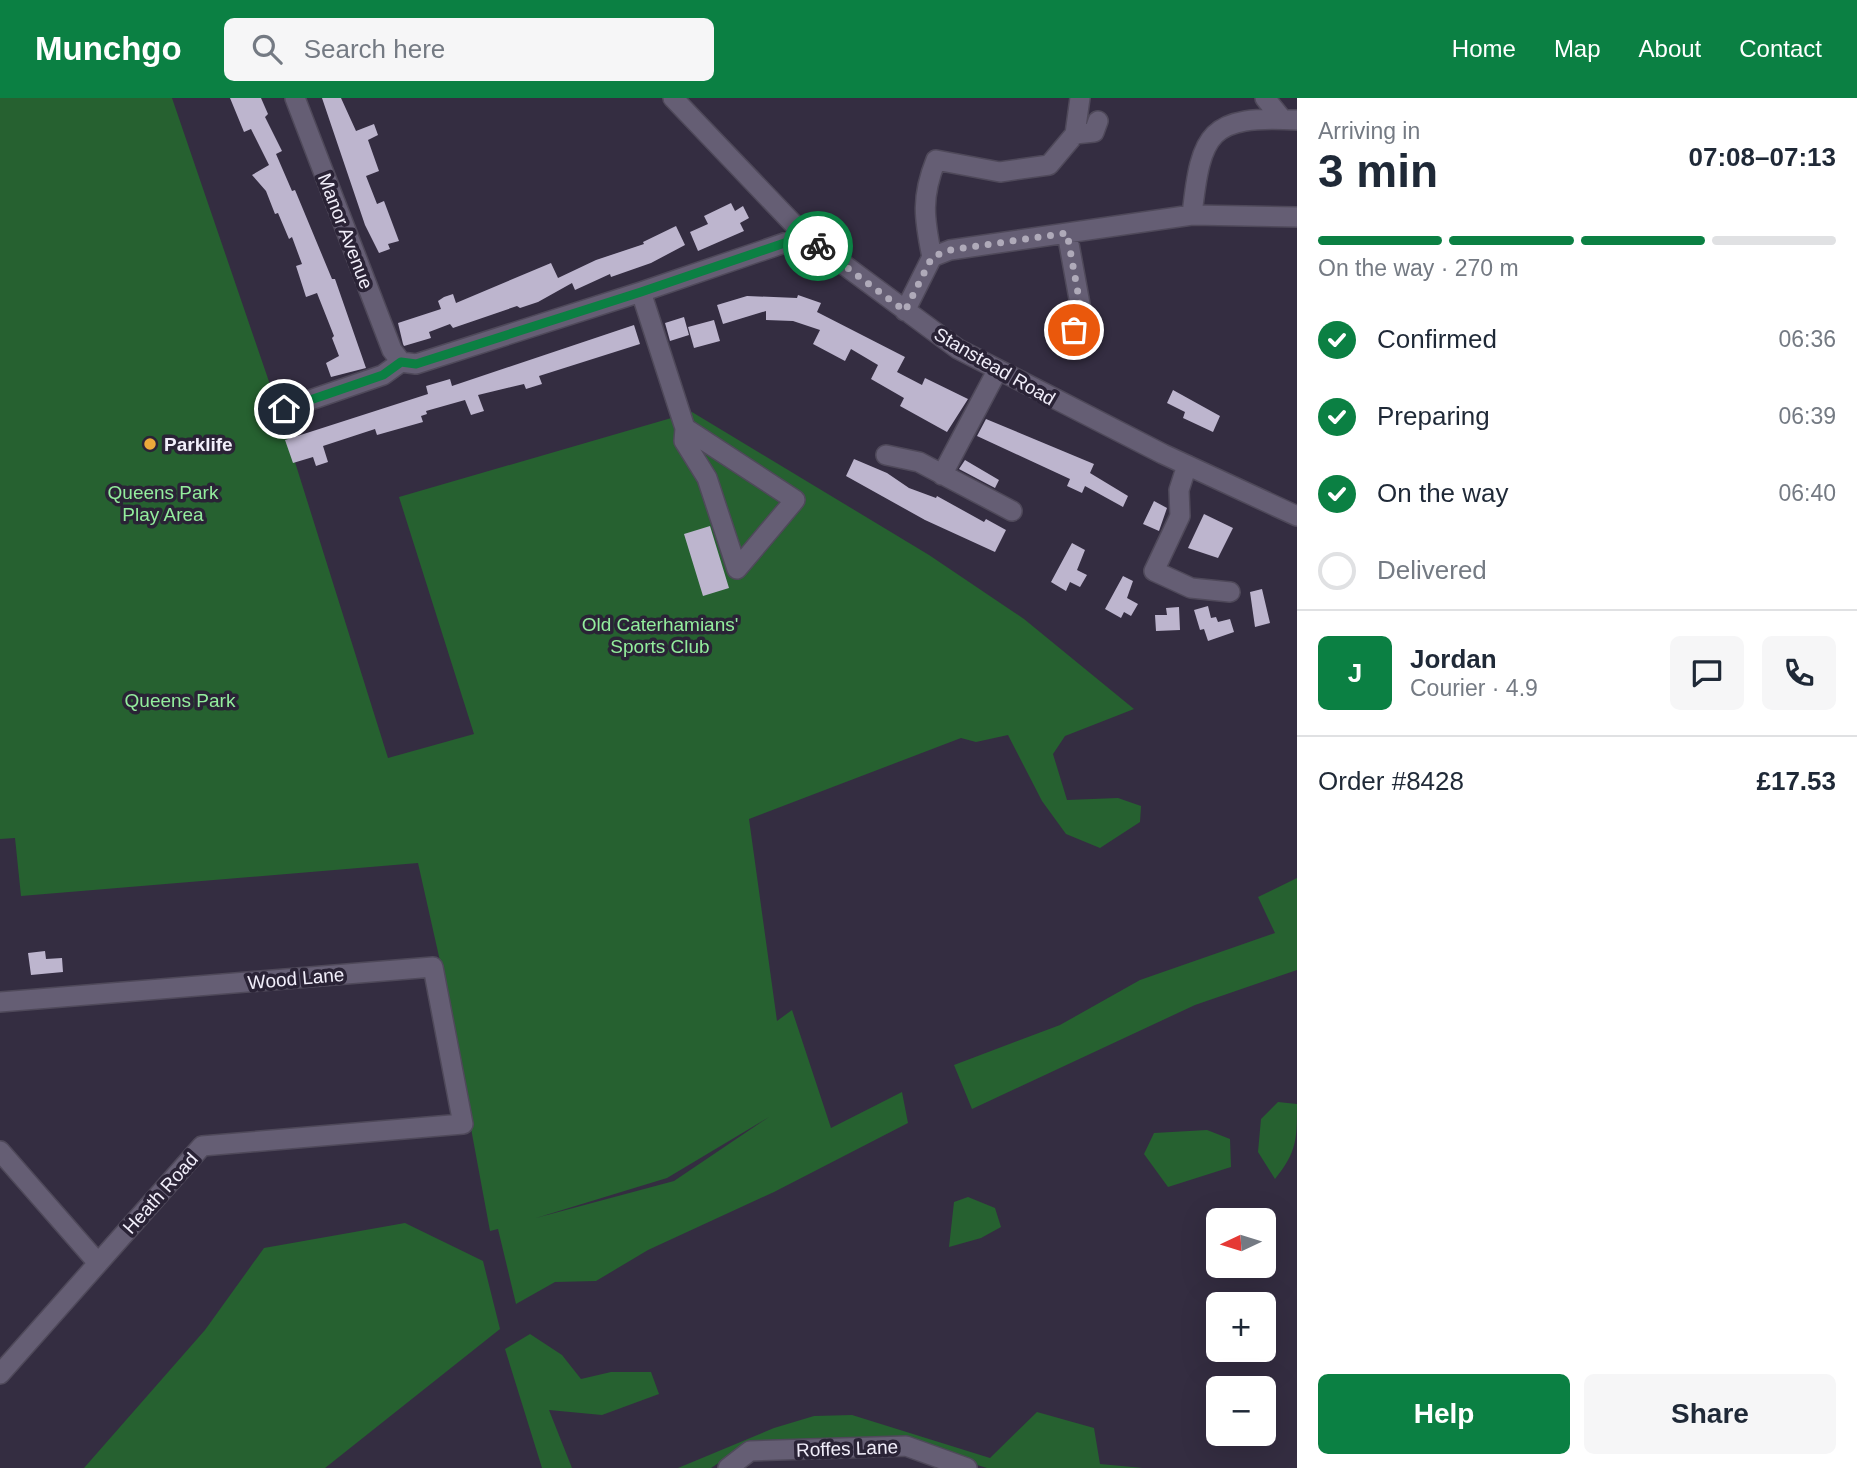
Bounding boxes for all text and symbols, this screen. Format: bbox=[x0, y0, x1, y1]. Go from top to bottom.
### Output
search box bbox=[224, 18, 714, 81]
text: Munchgo bbox=[35, 30, 182, 67]
icon: search bbox=[248, 30, 286, 68]
text: Search here bbox=[304, 34, 445, 64]
text: Home bbox=[1452, 35, 1516, 62]
text: Map bbox=[1554, 35, 1601, 62]
text: About bbox=[1639, 35, 1701, 62]
text: Contact bbox=[1739, 35, 1822, 62]
text: Arriving in bbox=[1318, 118, 1420, 144]
text: 07:08–07:13 bbox=[1689, 142, 1836, 172]
text: 3 min bbox=[1318, 145, 1438, 197]
street label: Manor Avenue bbox=[314, 170, 377, 292]
courier bbox=[783, 211, 853, 281]
icon: bike bbox=[799, 227, 837, 265]
text: On the way · 270 m bbox=[1318, 255, 1519, 281]
pin bbox=[1044, 300, 1104, 360]
icon: bag bbox=[1055, 311, 1093, 349]
icon: check bbox=[1318, 321, 1356, 359]
street label: Stanstead Road bbox=[930, 323, 1059, 410]
text: Confirmed bbox=[1377, 324, 1497, 354]
text: 06:36 bbox=[1778, 326, 1836, 352]
pin bbox=[254, 379, 314, 439]
icon: home bbox=[265, 390, 303, 428]
icon: check bbox=[1318, 398, 1356, 436]
text: Preparing bbox=[1377, 401, 1490, 431]
text: 06:39 bbox=[1778, 403, 1836, 429]
place label: Parklife bbox=[164, 434, 233, 455]
marker: Parklife bbox=[142, 436, 158, 452]
icon: check bbox=[1318, 475, 1356, 513]
text: On the way bbox=[1377, 478, 1509, 508]
text: 06:40 bbox=[1778, 480, 1836, 506]
park label: Queens Park Play Area bbox=[108, 482, 219, 525]
text: Delivered bbox=[1377, 555, 1487, 585]
park label: Old Caterhamians' Sports Club bbox=[582, 614, 738, 657]
button: chat bbox=[1670, 636, 1744, 710]
button: phone bbox=[1762, 636, 1836, 710]
text: Jordan bbox=[1410, 644, 1497, 674]
text: J bbox=[1348, 658, 1362, 688]
text: Courier · 4.9 bbox=[1410, 675, 1538, 701]
park label: Queens Park bbox=[125, 690, 236, 711]
text: Order #8428 bbox=[1318, 766, 1464, 796]
text: £17.53 bbox=[1756, 766, 1836, 796]
street label: Wood Lane bbox=[247, 964, 345, 993]
street label: Heath Road bbox=[119, 1149, 202, 1238]
north arrow bbox=[1206, 1208, 1276, 1278]
map controls bbox=[1206, 1208, 1276, 1446]
button: + bbox=[1206, 1292, 1276, 1362]
button: Help bbox=[1318, 1374, 1570, 1454]
button: Share bbox=[1584, 1374, 1836, 1454]
button: − bbox=[1206, 1376, 1276, 1446]
street label: Roffes Lane bbox=[796, 1436, 898, 1461]

